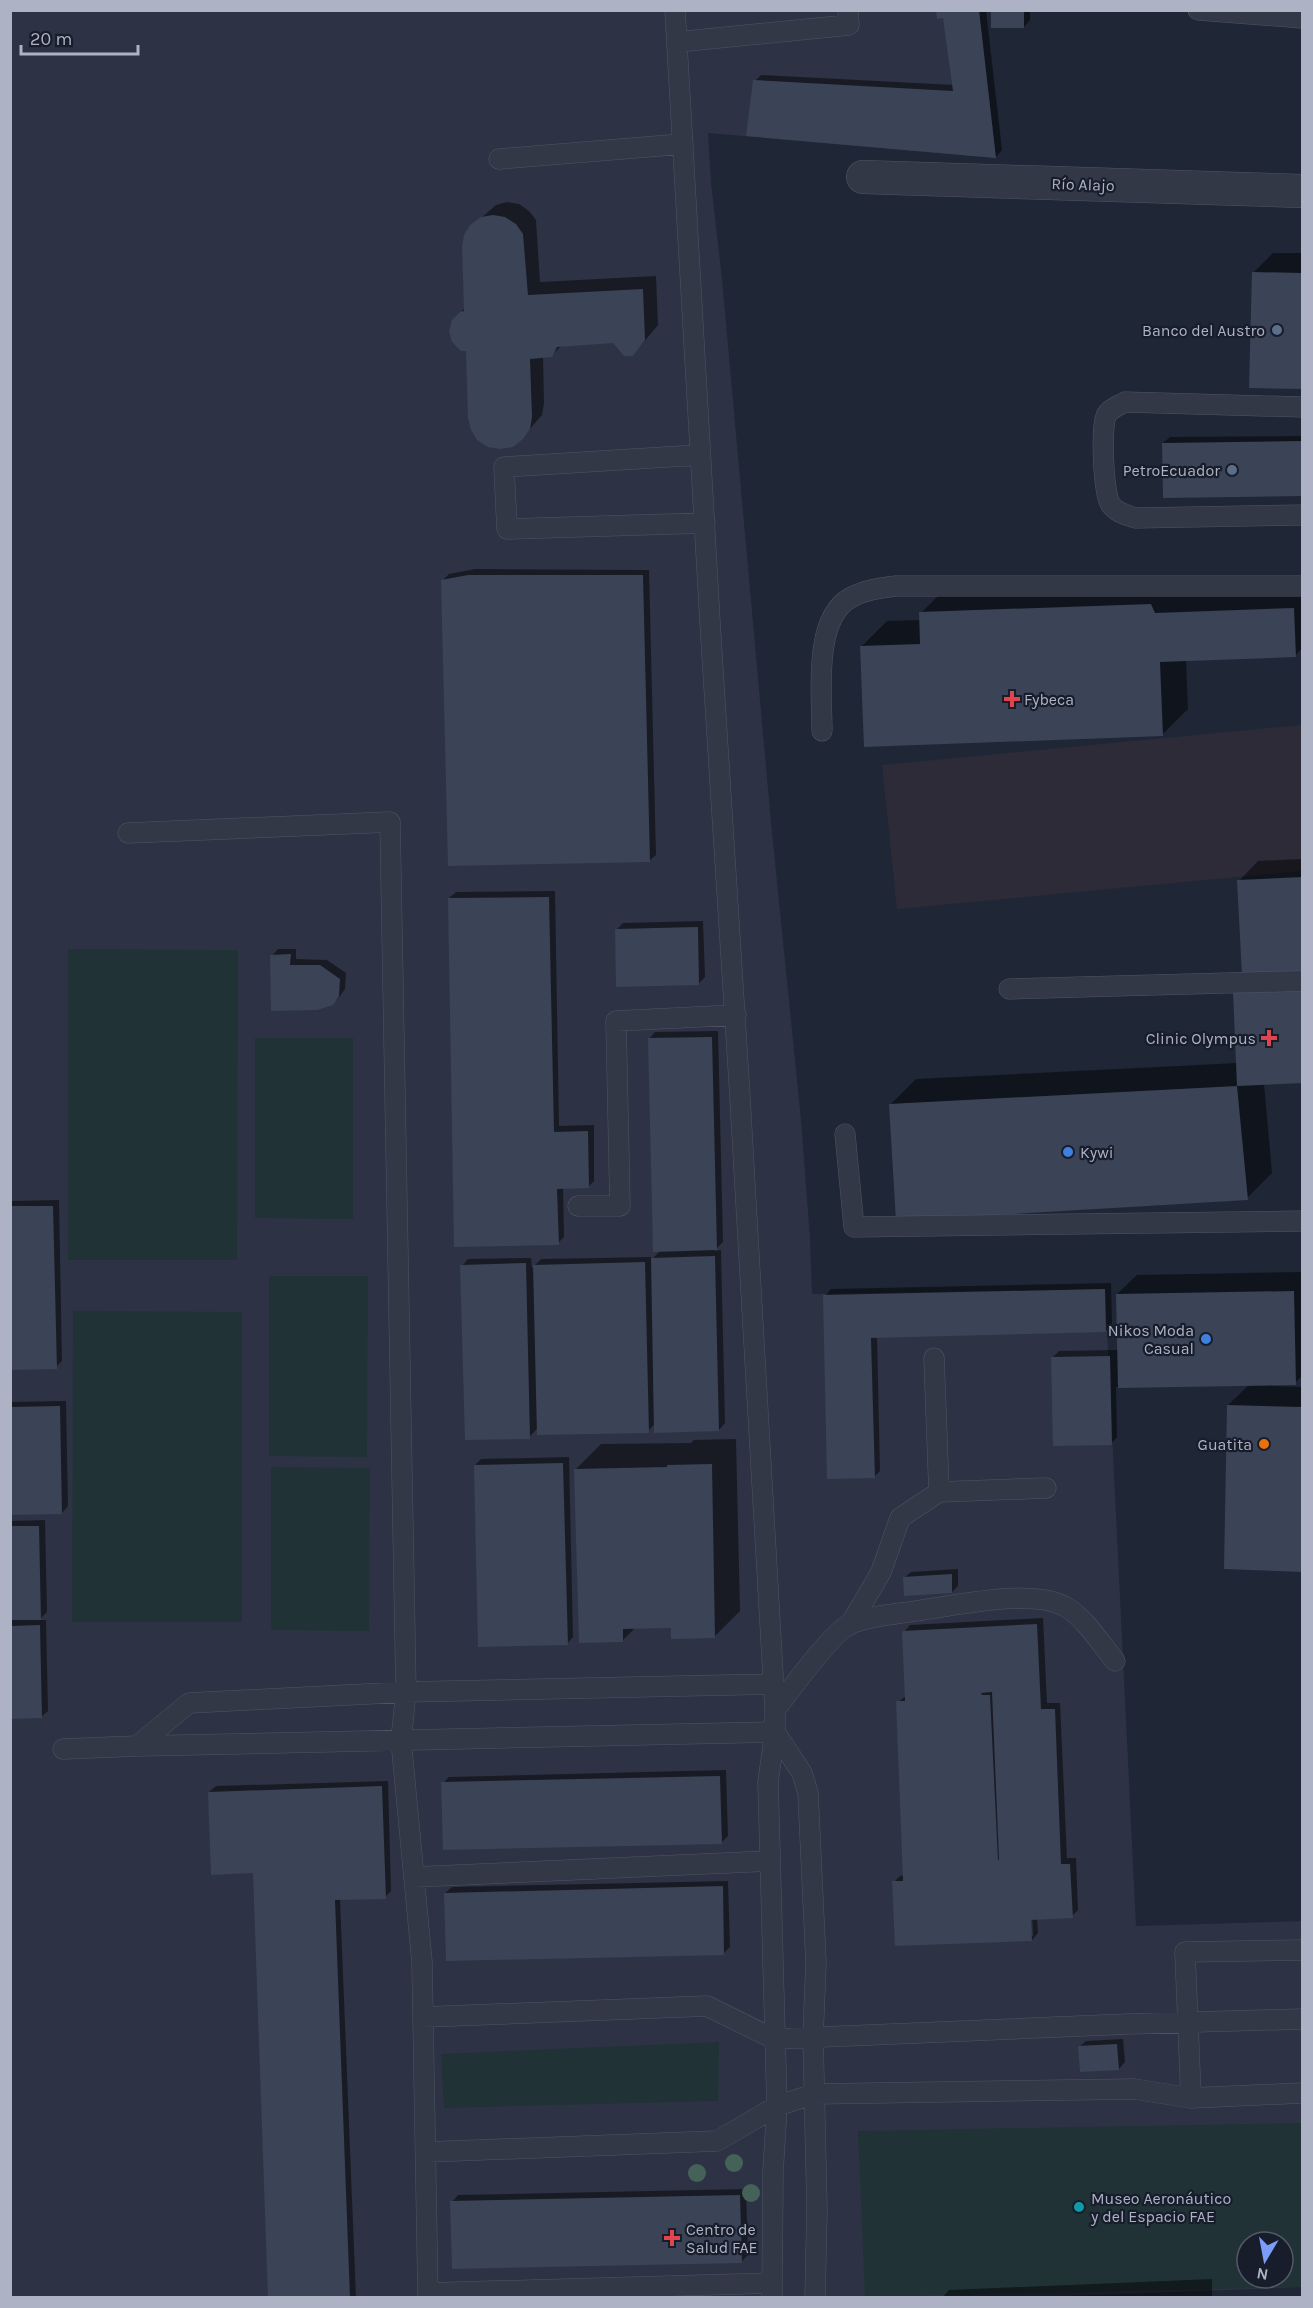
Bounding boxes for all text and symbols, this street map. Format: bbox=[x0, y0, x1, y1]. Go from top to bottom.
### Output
scale bar bbox=[21, 18, 138, 56]
text: 20 m bbox=[30, 28, 72, 50]
street label: Río Alajo bbox=[1051, 174, 1115, 195]
place label: Banco del Austro bbox=[1142, 321, 1265, 340]
marker: Banco del Austro bbox=[1270, 323, 1284, 337]
place label: PetroEcuador bbox=[1123, 461, 1220, 480]
marker: PetroEcuador bbox=[1225, 463, 1239, 477]
place label: Fybeca bbox=[1024, 690, 1074, 709]
marker: Fybeca bbox=[1005, 692, 1019, 706]
place label: Clinic Olympus bbox=[1146, 1029, 1256, 1048]
marker: Clinic Olympus bbox=[1260, 1029, 1278, 1047]
place label: Kywi bbox=[1080, 1143, 1114, 1162]
marker: Kywi bbox=[1061, 1145, 1075, 1159]
place label: Nikos Moda Casual bbox=[1108, 1321, 1194, 1358]
marker: Nikos Moda Casual bbox=[1199, 1332, 1213, 1346]
place label: Guatita bbox=[1198, 1435, 1252, 1454]
marker: Guatita bbox=[1257, 1437, 1271, 1451]
place label: Museo Aeronáutico y del Espacio FAE bbox=[1090, 2189, 1231, 2226]
marker: Museo Aeronáutico y del Espacio FAE bbox=[1072, 2200, 1086, 2214]
place label: Centro de Salud FAE bbox=[686, 2220, 758, 2257]
marker: Centro de Salud FAE bbox=[663, 2229, 681, 2247]
north arrow bbox=[1235, 2230, 1295, 2290]
text: N bbox=[1255, 2264, 1270, 2285]

